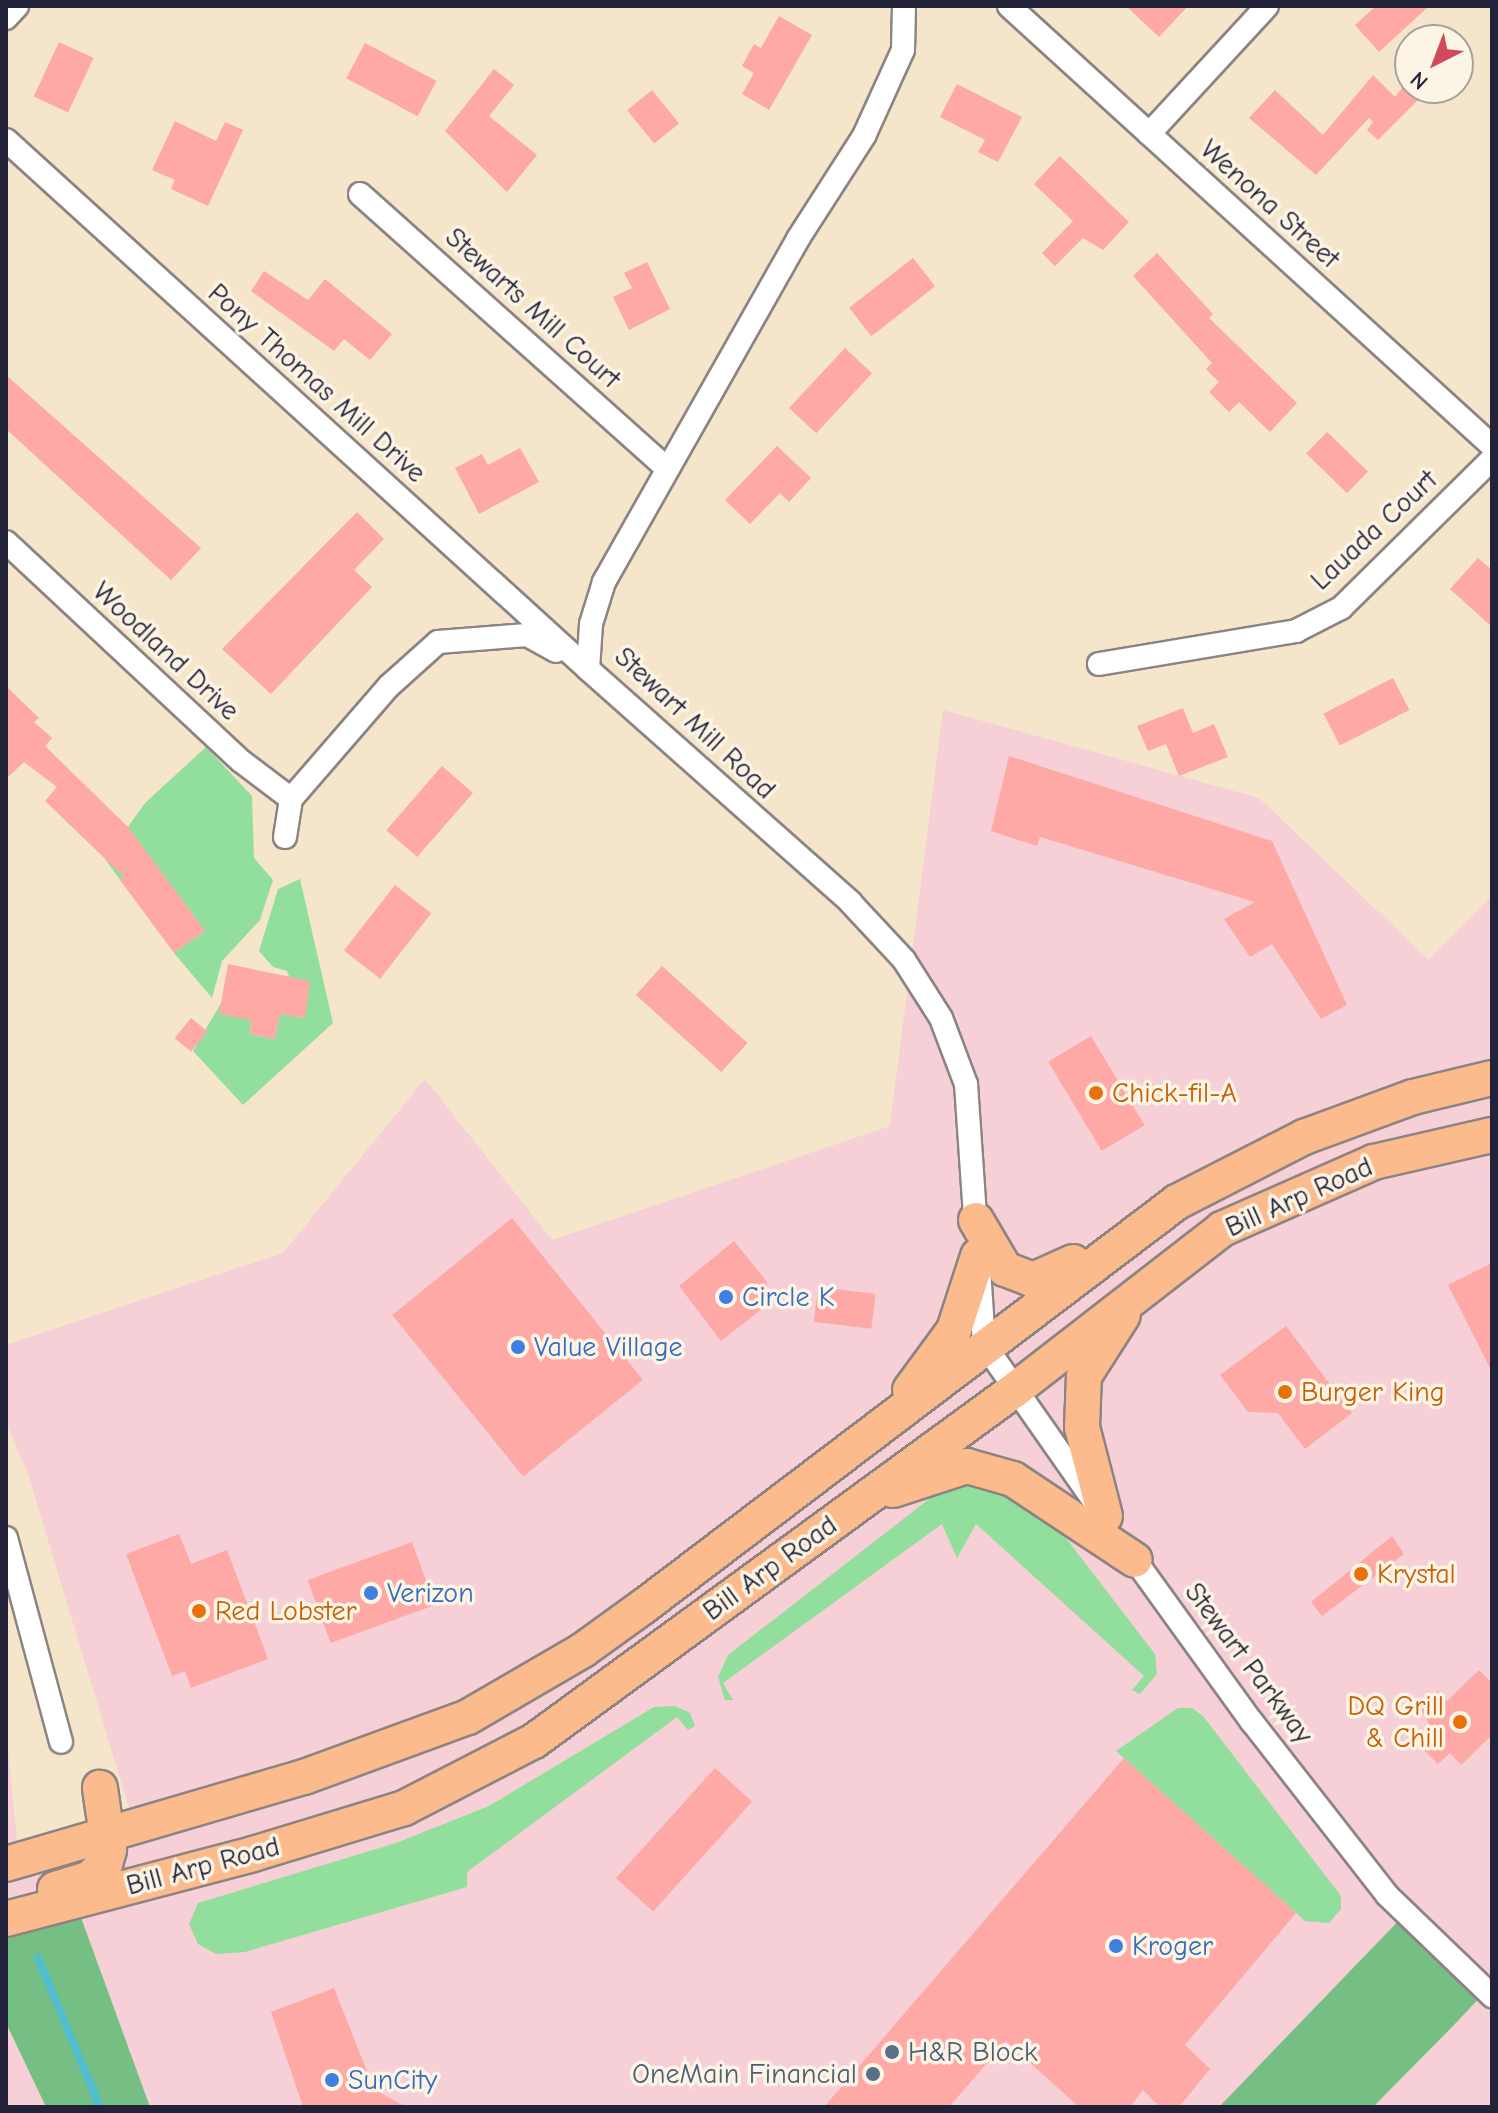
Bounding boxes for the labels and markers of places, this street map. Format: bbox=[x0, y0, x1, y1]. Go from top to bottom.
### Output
place label: Chick-fil-A bbox=[1112, 1076, 1237, 1110]
marker: Chick-fil-A bbox=[1087, 1084, 1105, 1102]
place label: Circle K bbox=[742, 1280, 835, 1314]
marker: Circle K bbox=[717, 1288, 735, 1306]
place label: Value Village bbox=[534, 1330, 683, 1364]
marker: Value Village bbox=[509, 1338, 527, 1356]
place label: Burger King bbox=[1301, 1375, 1445, 1409]
marker: Burger King bbox=[1276, 1383, 1294, 1401]
place label: Krystal bbox=[1377, 1557, 1456, 1591]
marker: Krystal bbox=[1352, 1565, 1370, 1583]
place label: Verizon bbox=[387, 1576, 474, 1610]
marker: Verizon bbox=[362, 1584, 380, 1602]
place label: Red Lobster bbox=[215, 1594, 357, 1628]
marker: Red Lobster bbox=[190, 1602, 208, 1620]
place label: DQ Grill & Chill bbox=[1347, 1689, 1444, 1755]
marker: DQ Grill & Chill bbox=[1451, 1713, 1469, 1731]
place label: Kroger bbox=[1132, 1929, 1213, 1963]
marker: Kroger bbox=[1107, 1937, 1125, 1955]
place label: H&R Block bbox=[908, 2035, 1038, 2069]
marker: H&R Block bbox=[883, 2043, 901, 2061]
place label: OneMain Financial bbox=[632, 2057, 857, 2091]
place label: SunCity bbox=[348, 2063, 437, 2097]
marker: OneMain Financial bbox=[864, 2065, 882, 2083]
marker: SunCity bbox=[323, 2071, 341, 2089]

